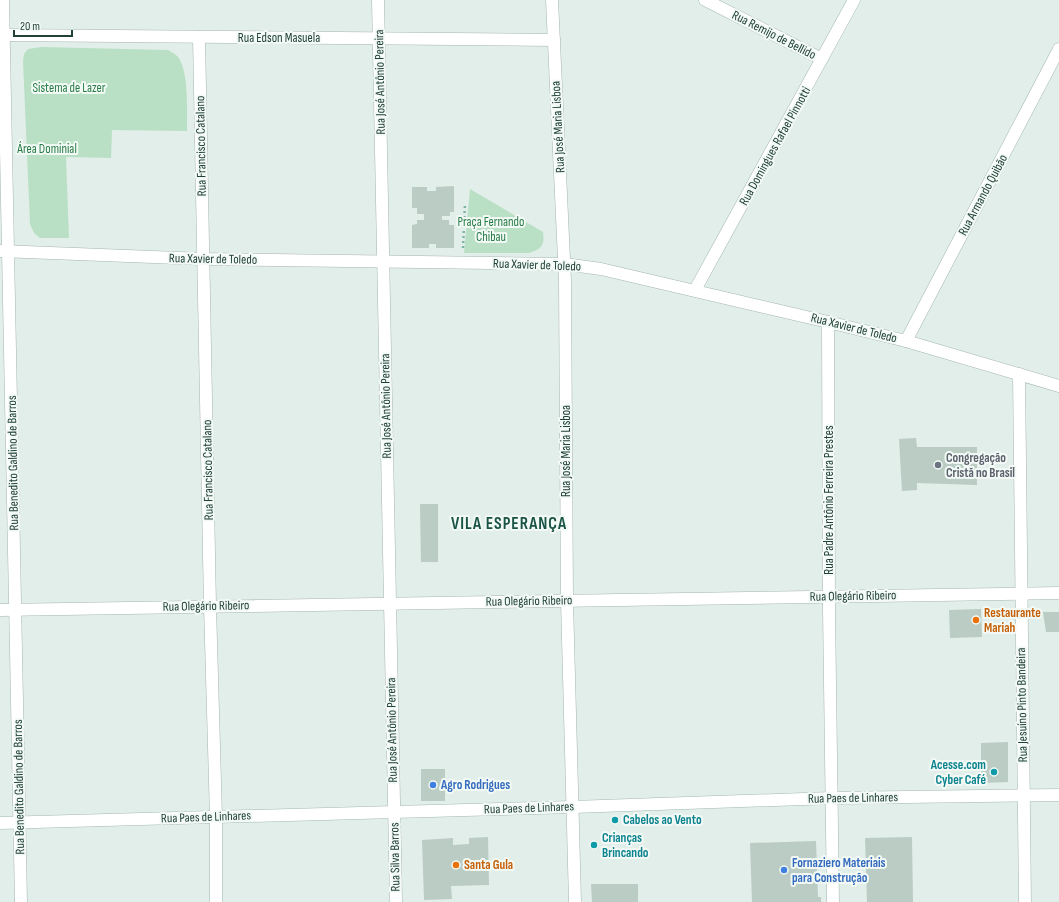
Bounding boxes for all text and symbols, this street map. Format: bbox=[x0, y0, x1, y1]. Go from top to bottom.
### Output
street label: Rua Remijo de Bellido bbox=[729, 7, 819, 63]
scale bar bbox=[14, 12, 72, 38]
text: 20 m bbox=[20, 19, 40, 34]
street label: Rua José Antônio Pereira bbox=[371, 29, 389, 135]
street label: Rua Edson Masuela bbox=[238, 30, 320, 46]
park label: Sistema de Lazer bbox=[32, 80, 106, 96]
street label: Rua José Maria Lisboa bbox=[548, 81, 568, 173]
street label: Rua Domingues Rafael Pinnotti bbox=[736, 84, 814, 208]
street label: Rua Francisco Catalano bbox=[192, 95, 210, 197]
park label: Área Dominial bbox=[16, 141, 77, 157]
street label: Rua Armando Quibão bbox=[955, 152, 1011, 238]
park label: Praça Fernando Chibau bbox=[458, 214, 524, 245]
street label: Rua Xavier de Toledo bbox=[169, 250, 257, 268]
street label: Rua Xavier de Toledo bbox=[493, 255, 581, 275]
street label: Rua Xavier de Toledo bbox=[809, 310, 899, 346]
street label: Rua José Antônio Pereira bbox=[377, 353, 395, 459]
street label: Rua Benedito Galdino de Barros bbox=[4, 395, 22, 531]
street label: Rua José Maria Lisboa bbox=[558, 405, 574, 497]
street label: Rua Francisco Catalano bbox=[199, 419, 217, 521]
street label: Rua Padre Antônio Ferreira Prestes bbox=[821, 425, 837, 575]
place label: Congregação Cristã no Brasil bbox=[946, 450, 1015, 481]
marker: Congregação Cristã no Brasil bbox=[933, 460, 943, 470]
district label: VILA ESPERANÇA bbox=[451, 514, 567, 534]
street label: Rua Olegário Ribeiro bbox=[810, 587, 896, 605]
street label: Rua Olegário Ribeiro bbox=[486, 592, 572, 610]
street label: Rua Olegário Ribeiro bbox=[163, 597, 249, 615]
place label: Restaurante Mariah bbox=[984, 605, 1041, 636]
marker: Restaurante Mariah bbox=[971, 615, 981, 625]
street label: Rua Jesuíno Pinto Bandeira bbox=[1013, 647, 1031, 763]
street label: Rua José Antônio Pereira bbox=[383, 677, 401, 783]
street label: Rua Benedito Galdino de Barros bbox=[10, 719, 28, 855]
place label: Acesse.com Cyber Café bbox=[930, 757, 986, 788]
marker: Acesse.com Cyber Café bbox=[989, 767, 999, 777]
place label: Agro Rodrigues bbox=[440, 777, 510, 793]
marker: Agro Rodrigues bbox=[428, 780, 438, 790]
street label: Rua Paes de Linhares bbox=[808, 789, 899, 807]
street label: Rua Paes de Linhares bbox=[484, 798, 575, 818]
street label: Rua Paes de Linhares bbox=[161, 807, 252, 827]
place label: Cabelos ao Vento bbox=[623, 812, 702, 828]
marker: Cabelos ao Vento bbox=[610, 815, 620, 825]
street label: Rua Silva Barros bbox=[386, 822, 404, 892]
place label: Crianças Brincando bbox=[602, 830, 649, 861]
marker: Crianças Brincando bbox=[589, 840, 599, 850]
place label: Fornaziero Materiais para Construção bbox=[792, 855, 886, 886]
place label: Santa Gula bbox=[464, 857, 513, 873]
marker: Santa Gula bbox=[451, 860, 461, 870]
marker: Fornaziero Materiais para Construção bbox=[779, 865, 789, 875]

